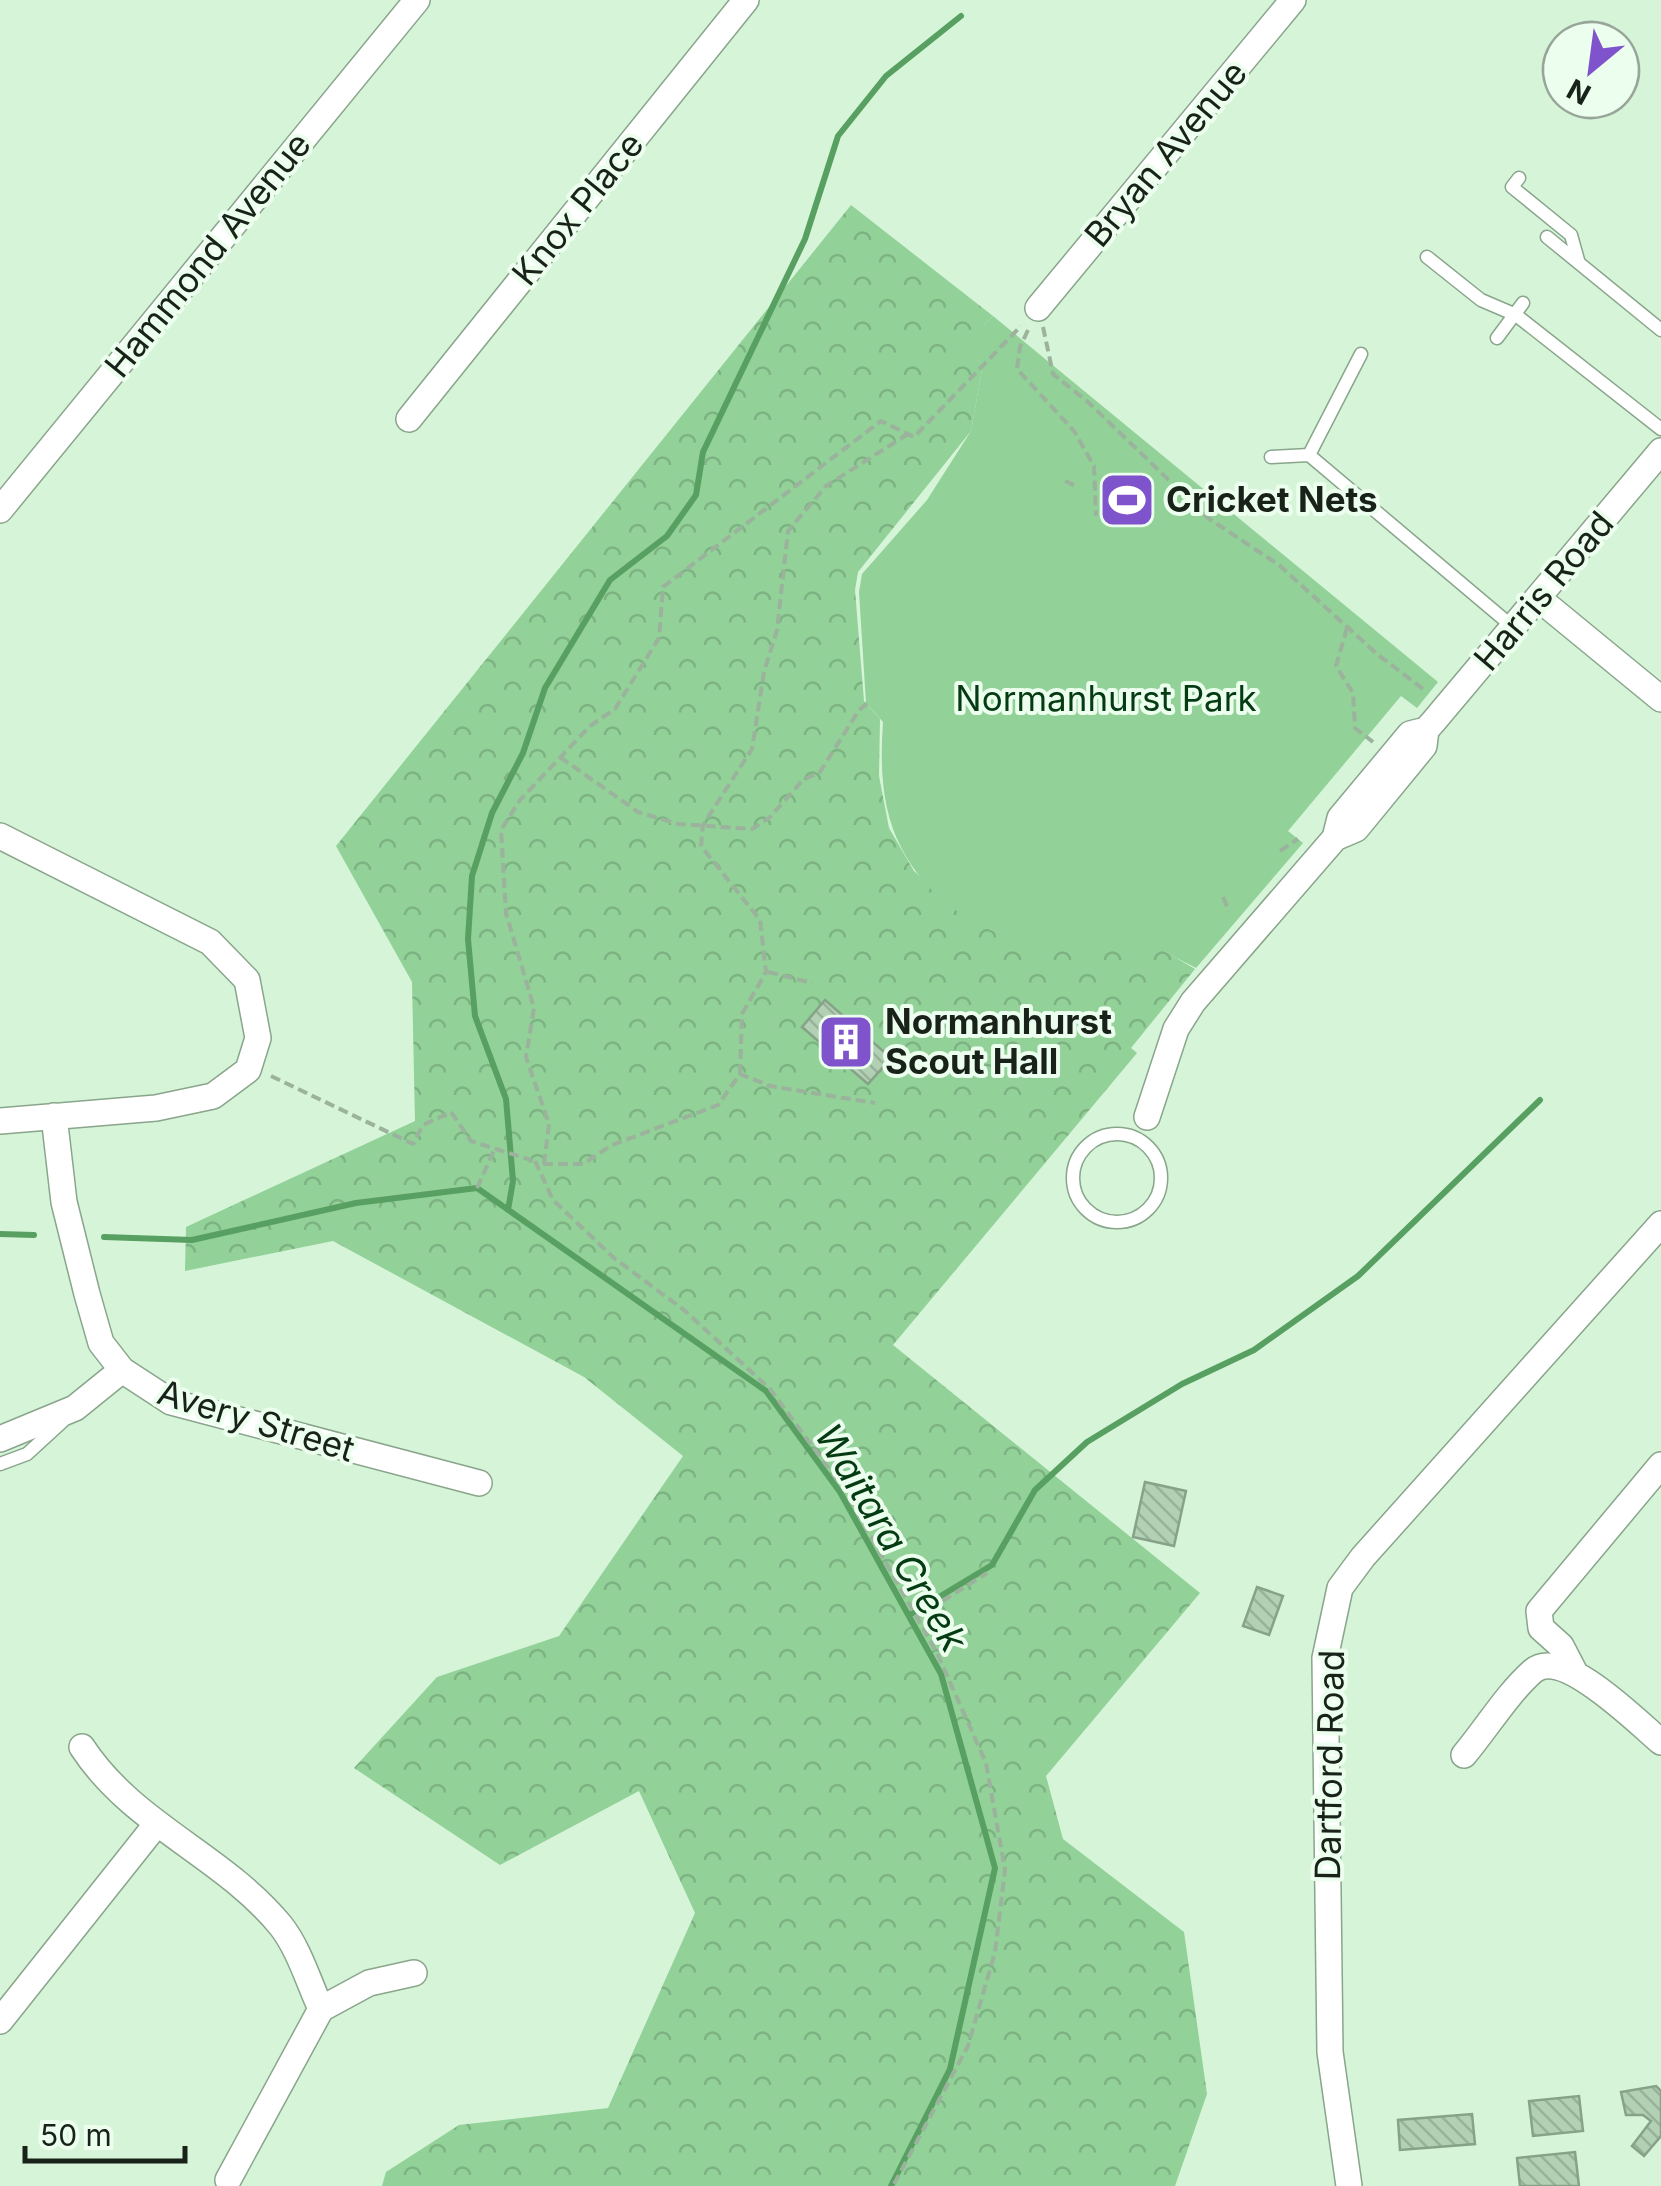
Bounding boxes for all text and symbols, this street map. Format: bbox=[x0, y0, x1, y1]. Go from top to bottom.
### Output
north arrow bbox=[1541, 20, 1641, 120]
street label: Bryan Avenue bbox=[1075, 52, 1255, 255]
text: N bbox=[1561, 72, 1596, 112]
street label: Hammond Avenue bbox=[96, 123, 319, 385]
street label: Knox Place bbox=[503, 124, 652, 293]
sports icon: Cricket Nets bbox=[1097, 470, 1157, 530]
place label: Cricket Nets bbox=[1166, 478, 1378, 520]
street label: Harris Road bbox=[1465, 502, 1622, 678]
park label: Normanhurst Park bbox=[955, 677, 1257, 719]
place label: Normanhurst Scout Hall bbox=[885, 1000, 1112, 1082]
building icon: Normanhurst Scout Hall bbox=[816, 1012, 876, 1072]
street label: Avery Street bbox=[153, 1370, 360, 1470]
water label: Waitara Creek bbox=[806, 1415, 978, 1661]
street label: Dartford Road bbox=[1306, 1649, 1352, 1881]
scale bar bbox=[25, 2101, 185, 2163]
text: 50 m bbox=[40, 2117, 112, 2153]

